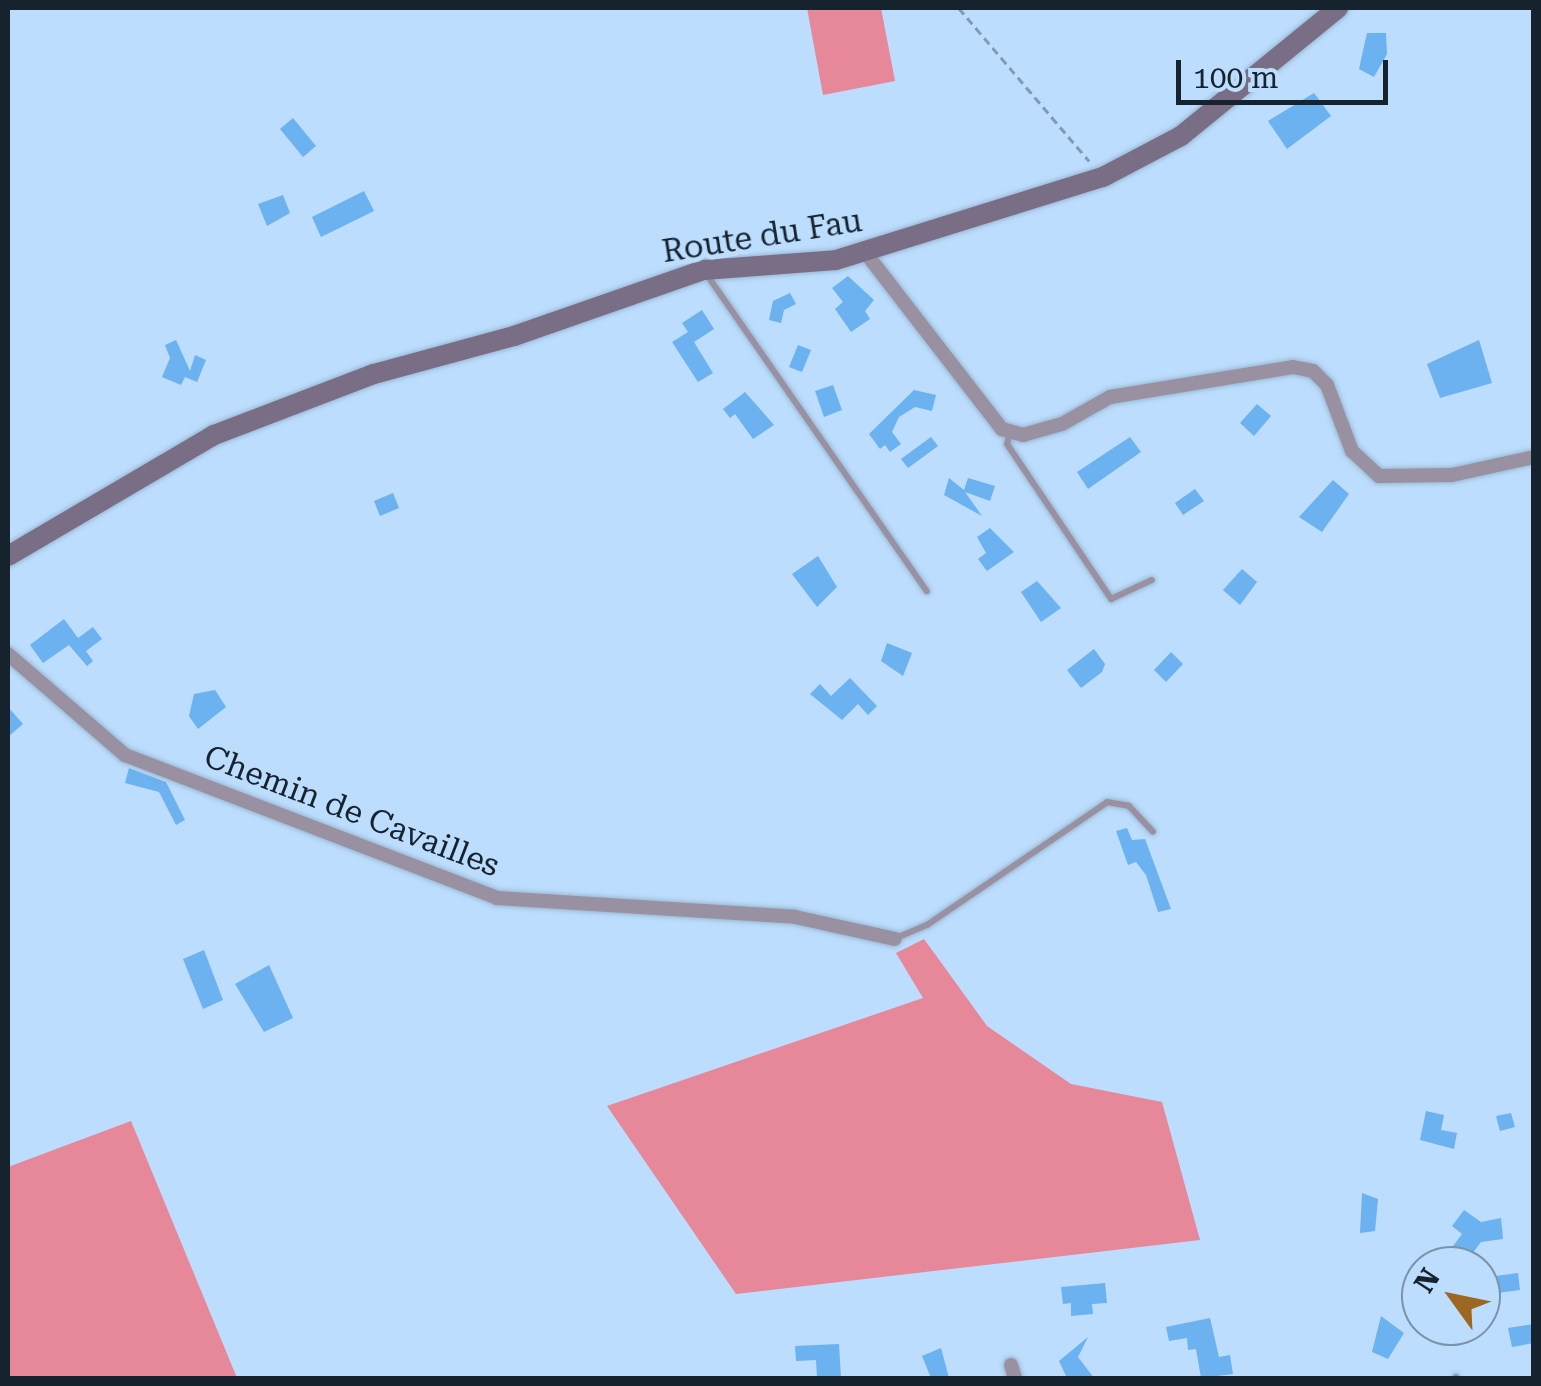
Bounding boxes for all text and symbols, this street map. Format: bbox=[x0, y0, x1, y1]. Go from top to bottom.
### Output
scale bar bbox=[1181, 40, 1394, 102]
text: 100 m bbox=[1193, 60, 1278, 95]
street label: Route du Fau bbox=[659, 201, 865, 271]
street label: Chemin de Cavailles bbox=[199, 737, 505, 885]
north arrow bbox=[1401, 1246, 1501, 1346]
text: N bbox=[1407, 1262, 1447, 1299]

